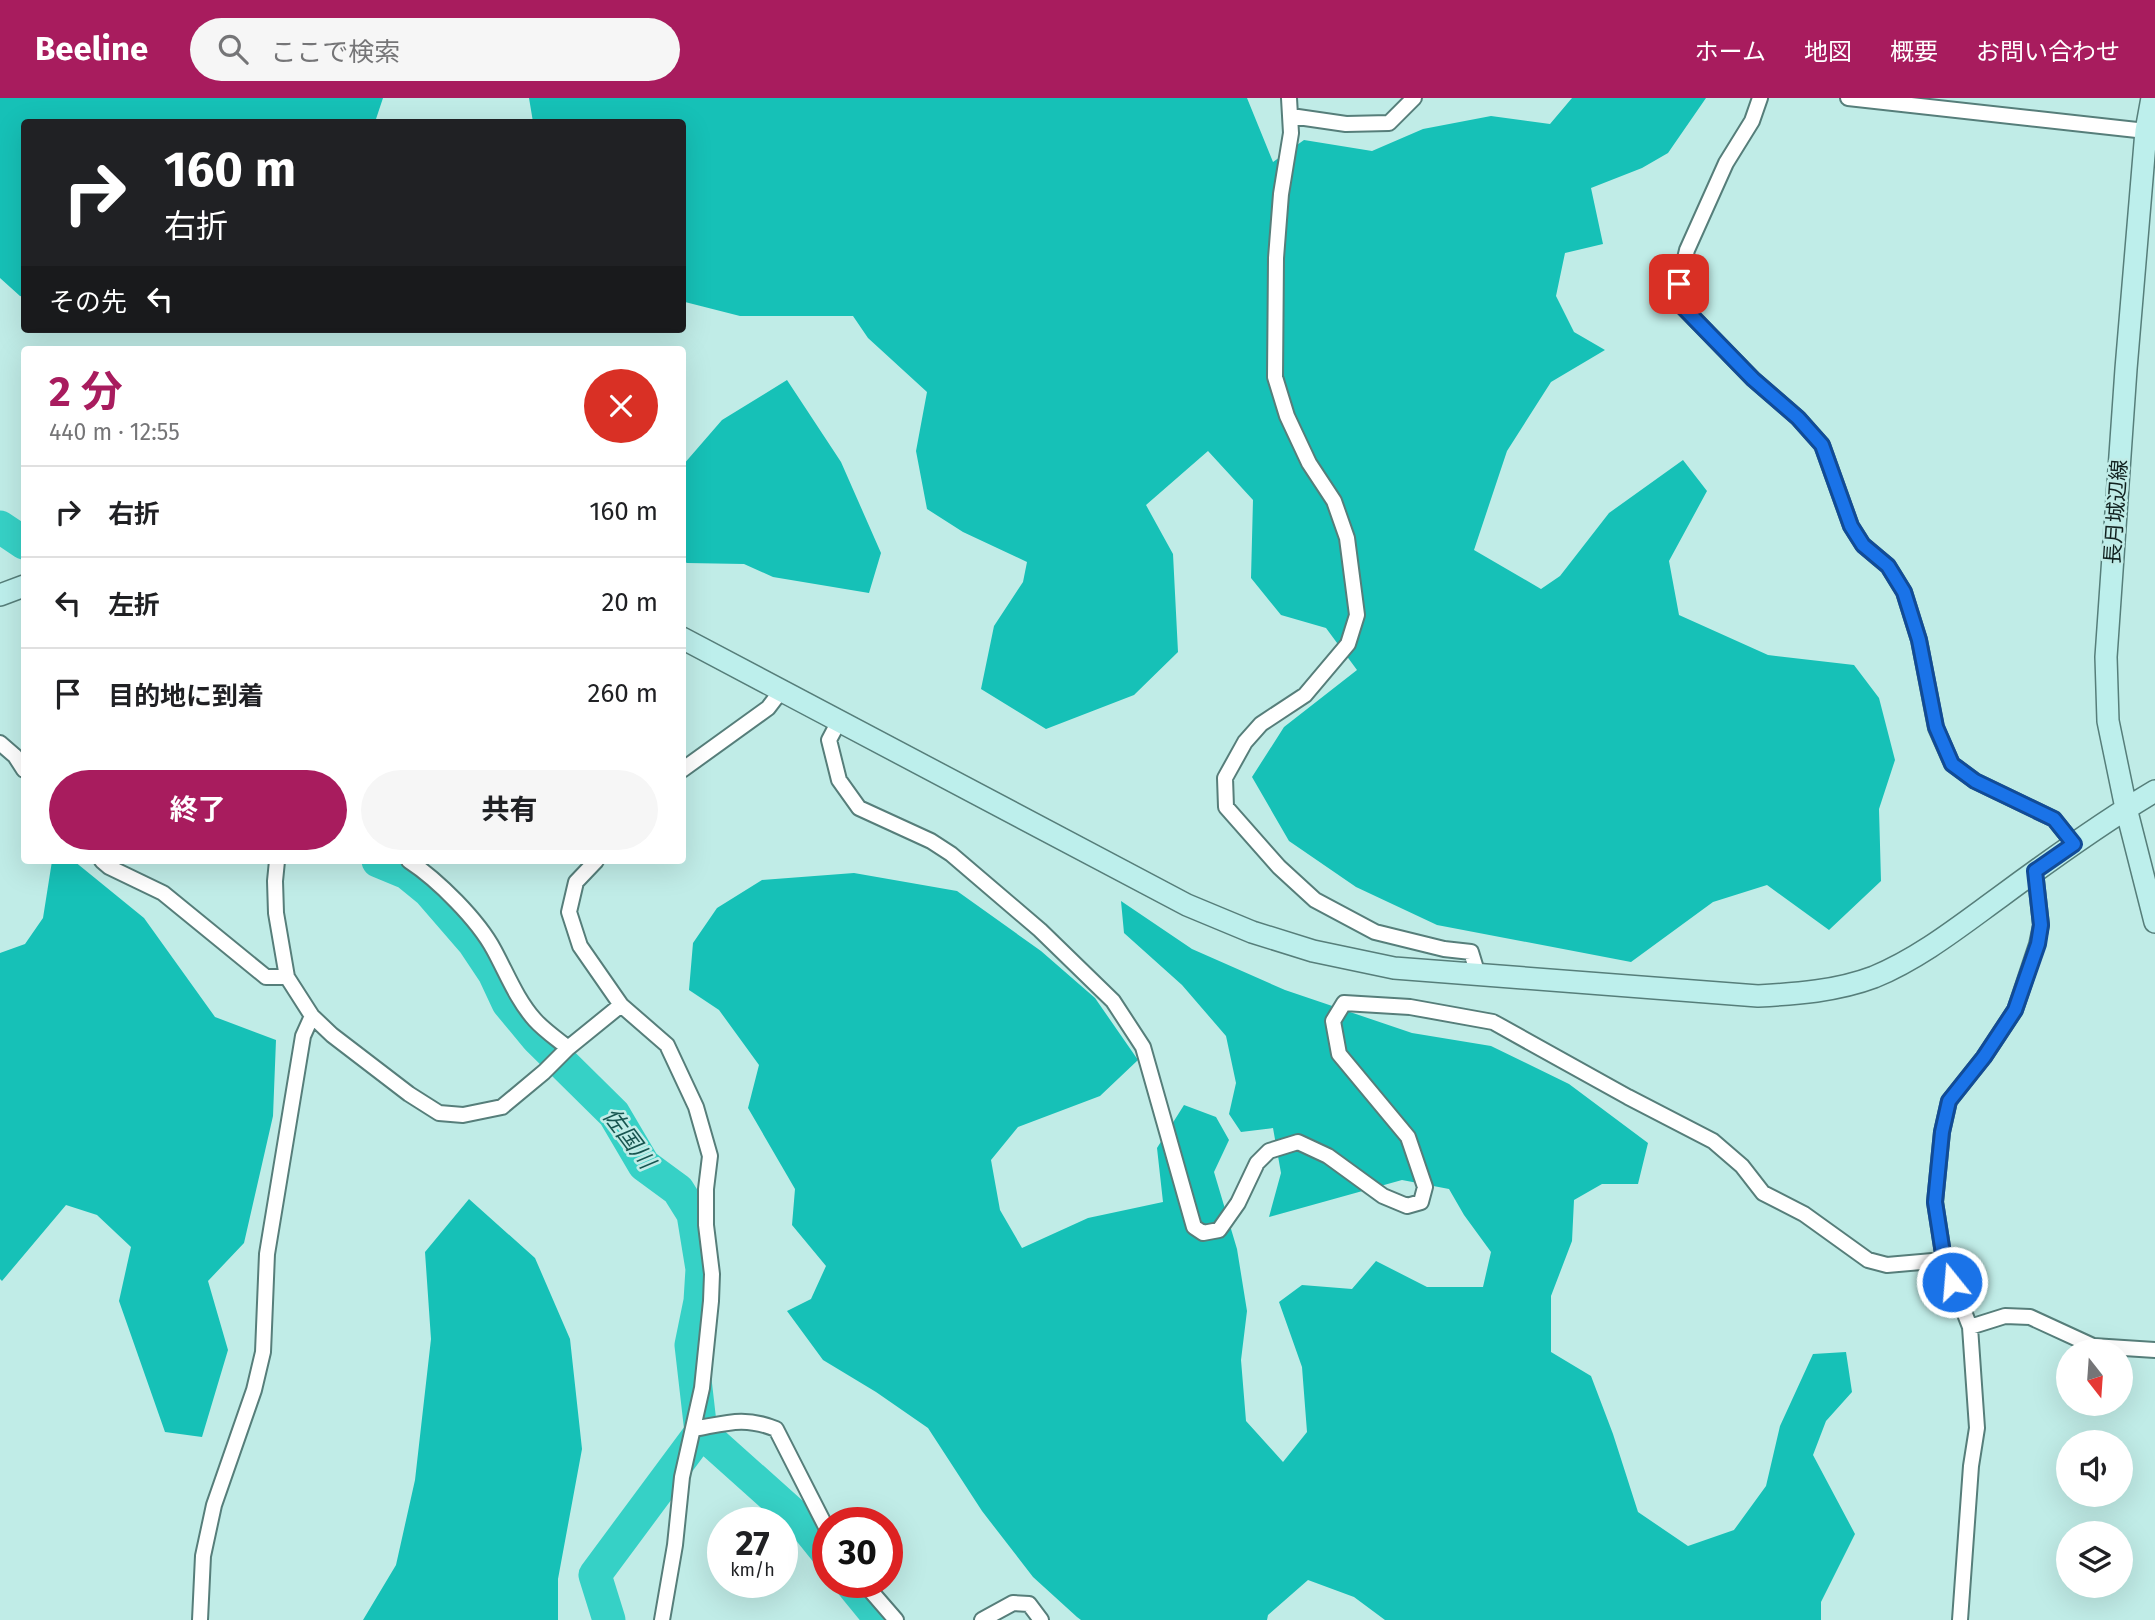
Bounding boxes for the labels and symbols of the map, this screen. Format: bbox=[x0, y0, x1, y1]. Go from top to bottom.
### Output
pin bbox=[1649, 254, 1709, 314]
street label: 長月城辺線 bbox=[2099, 459, 2133, 565]
water label: 佐国川 bbox=[597, 1102, 663, 1176]
position arrow bbox=[1915, 1245, 1989, 1319]
north arrow bbox=[2056, 1339, 2133, 1416]
speed limit sign: 30 bbox=[812, 1507, 903, 1598]

